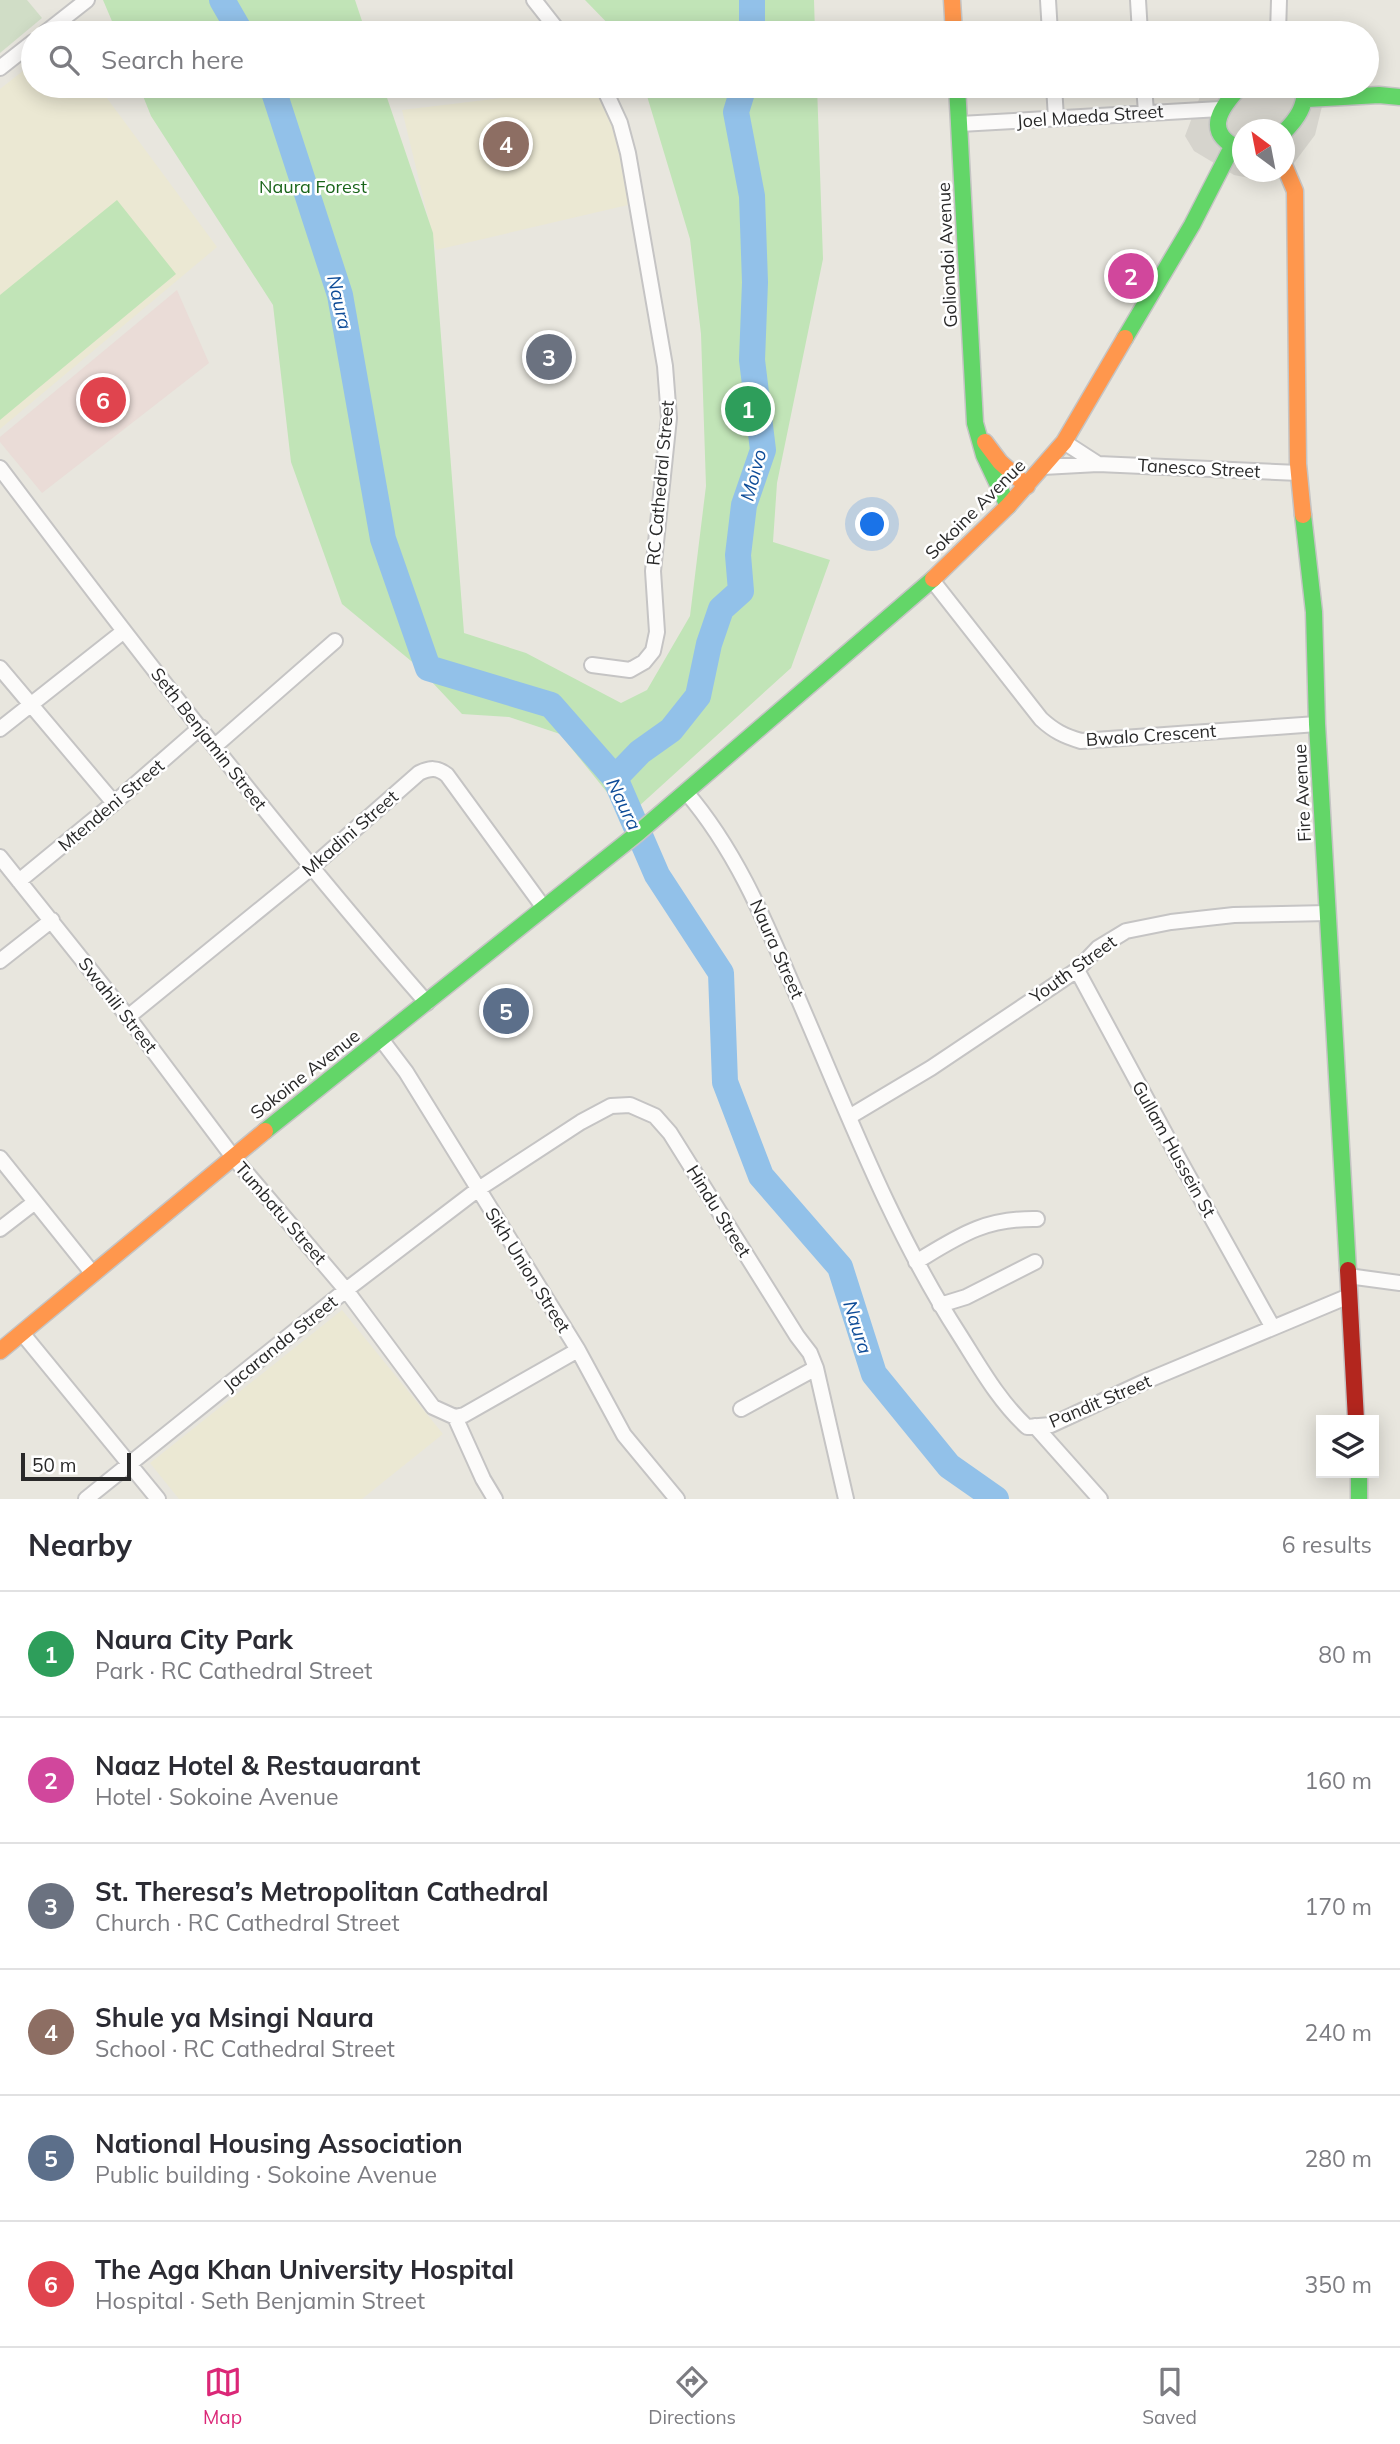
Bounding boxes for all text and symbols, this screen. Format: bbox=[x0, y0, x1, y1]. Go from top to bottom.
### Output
search box bbox=[21, 21, 1379, 98]
icon: search bbox=[45, 41, 83, 79]
text: Search here bbox=[101, 43, 244, 76]
street label: Joel Maeda Street bbox=[1016, 99, 1164, 133]
pin: 4 bbox=[483, 118, 529, 170]
north arrow bbox=[1232, 119, 1295, 182]
park label: Naura Forest bbox=[259, 175, 367, 198]
street label: Goliondoi Avenue bbox=[932, 182, 962, 328]
pin: 2 bbox=[1108, 250, 1154, 302]
water label: Naura bbox=[322, 273, 358, 331]
pin: 3 bbox=[526, 331, 572, 383]
pin: 6 bbox=[80, 374, 126, 426]
pin: 1 bbox=[725, 383, 771, 435]
street label: RC Cathedral Street bbox=[641, 399, 679, 567]
water label: Moivo bbox=[735, 446, 771, 503]
street label: Tanesco Street bbox=[1137, 453, 1261, 483]
street label: Sokoine Avenue bbox=[920, 454, 1030, 564]
your location bbox=[855, 507, 889, 541]
street label: Seth Benjamin Street bbox=[146, 663, 272, 815]
street label: Bwalo Crescent bbox=[1085, 719, 1217, 751]
street label: Fire Avenue bbox=[1288, 743, 1316, 843]
street label: Mtendeni Street bbox=[53, 754, 169, 856]
water label: Naura bbox=[601, 774, 647, 834]
street label: Mkadini Street bbox=[297, 785, 403, 881]
street label: Naura Street bbox=[745, 896, 809, 1002]
street label: Youth Street bbox=[1024, 930, 1121, 1009]
street label: Swahili Street bbox=[73, 953, 163, 1057]
pin: 5 bbox=[483, 985, 529, 1037]
street label: Sokoine Avenue bbox=[246, 1024, 364, 1124]
street label: Gullam Hussein St bbox=[1127, 1077, 1221, 1221]
street label: Tumbatu Street bbox=[230, 1157, 332, 1269]
street label: Hindu Street bbox=[682, 1161, 756, 1261]
street label: Sikh Union Street bbox=[480, 1203, 576, 1337]
street label: Jacaranda Street bbox=[218, 1290, 342, 1396]
water label: Naura bbox=[838, 1297, 878, 1357]
street label: Pandit Street bbox=[1046, 1369, 1154, 1433]
map controls bbox=[1316, 1415, 1379, 1478]
button: layers bbox=[1316, 1415, 1379, 1478]
scale bar bbox=[21, 1450, 131, 1482]
text: 50 m bbox=[32, 1453, 76, 1477]
text: Nearby bbox=[28, 1526, 132, 1564]
text: 6 results bbox=[1282, 1530, 1372, 1559]
text: Naura City Park bbox=[95, 1623, 293, 1656]
text: 1 bbox=[44, 1640, 58, 1669]
text: 80 m bbox=[1318, 1640, 1372, 1669]
text: Park · RC Cathedral Street bbox=[95, 1656, 372, 1685]
text: Naaz Hotel & Restauarant bbox=[95, 1749, 420, 1782]
text: 2 bbox=[44, 1766, 58, 1795]
text: 160 m bbox=[1304, 1766, 1372, 1795]
text: Hotel · Sokoine Avenue bbox=[95, 1782, 339, 1811]
text: St. Theresa’s Metropolitan Cathedral bbox=[95, 1875, 549, 1908]
text: 3 bbox=[44, 1892, 58, 1921]
text: 170 m bbox=[1304, 1892, 1372, 1921]
text: Church · RC Cathedral Street bbox=[95, 1908, 400, 1937]
text: Shule ya Msingi Naura bbox=[95, 2001, 374, 2034]
text: 4 bbox=[44, 2018, 58, 2047]
text: 240 m bbox=[1304, 2018, 1372, 2047]
text: School · RC Cathedral Street bbox=[95, 2034, 395, 2063]
text: National Housing Association bbox=[95, 2127, 463, 2160]
text: 5 bbox=[44, 2144, 58, 2173]
text: 280 m bbox=[1304, 2144, 1372, 2173]
text: Public building · Sokoine Avenue bbox=[95, 2160, 437, 2189]
text: The Aga Khan University Hospital bbox=[95, 2253, 514, 2286]
text: 6 bbox=[44, 2270, 58, 2299]
text: 350 m bbox=[1304, 2270, 1372, 2299]
text: Hospital · Seth Benjamin Street bbox=[95, 2286, 425, 2315]
tab: Map bbox=[203, 2363, 242, 2429]
tab: Directions bbox=[648, 2363, 736, 2429]
tab: Saved bbox=[1142, 2363, 1197, 2429]

